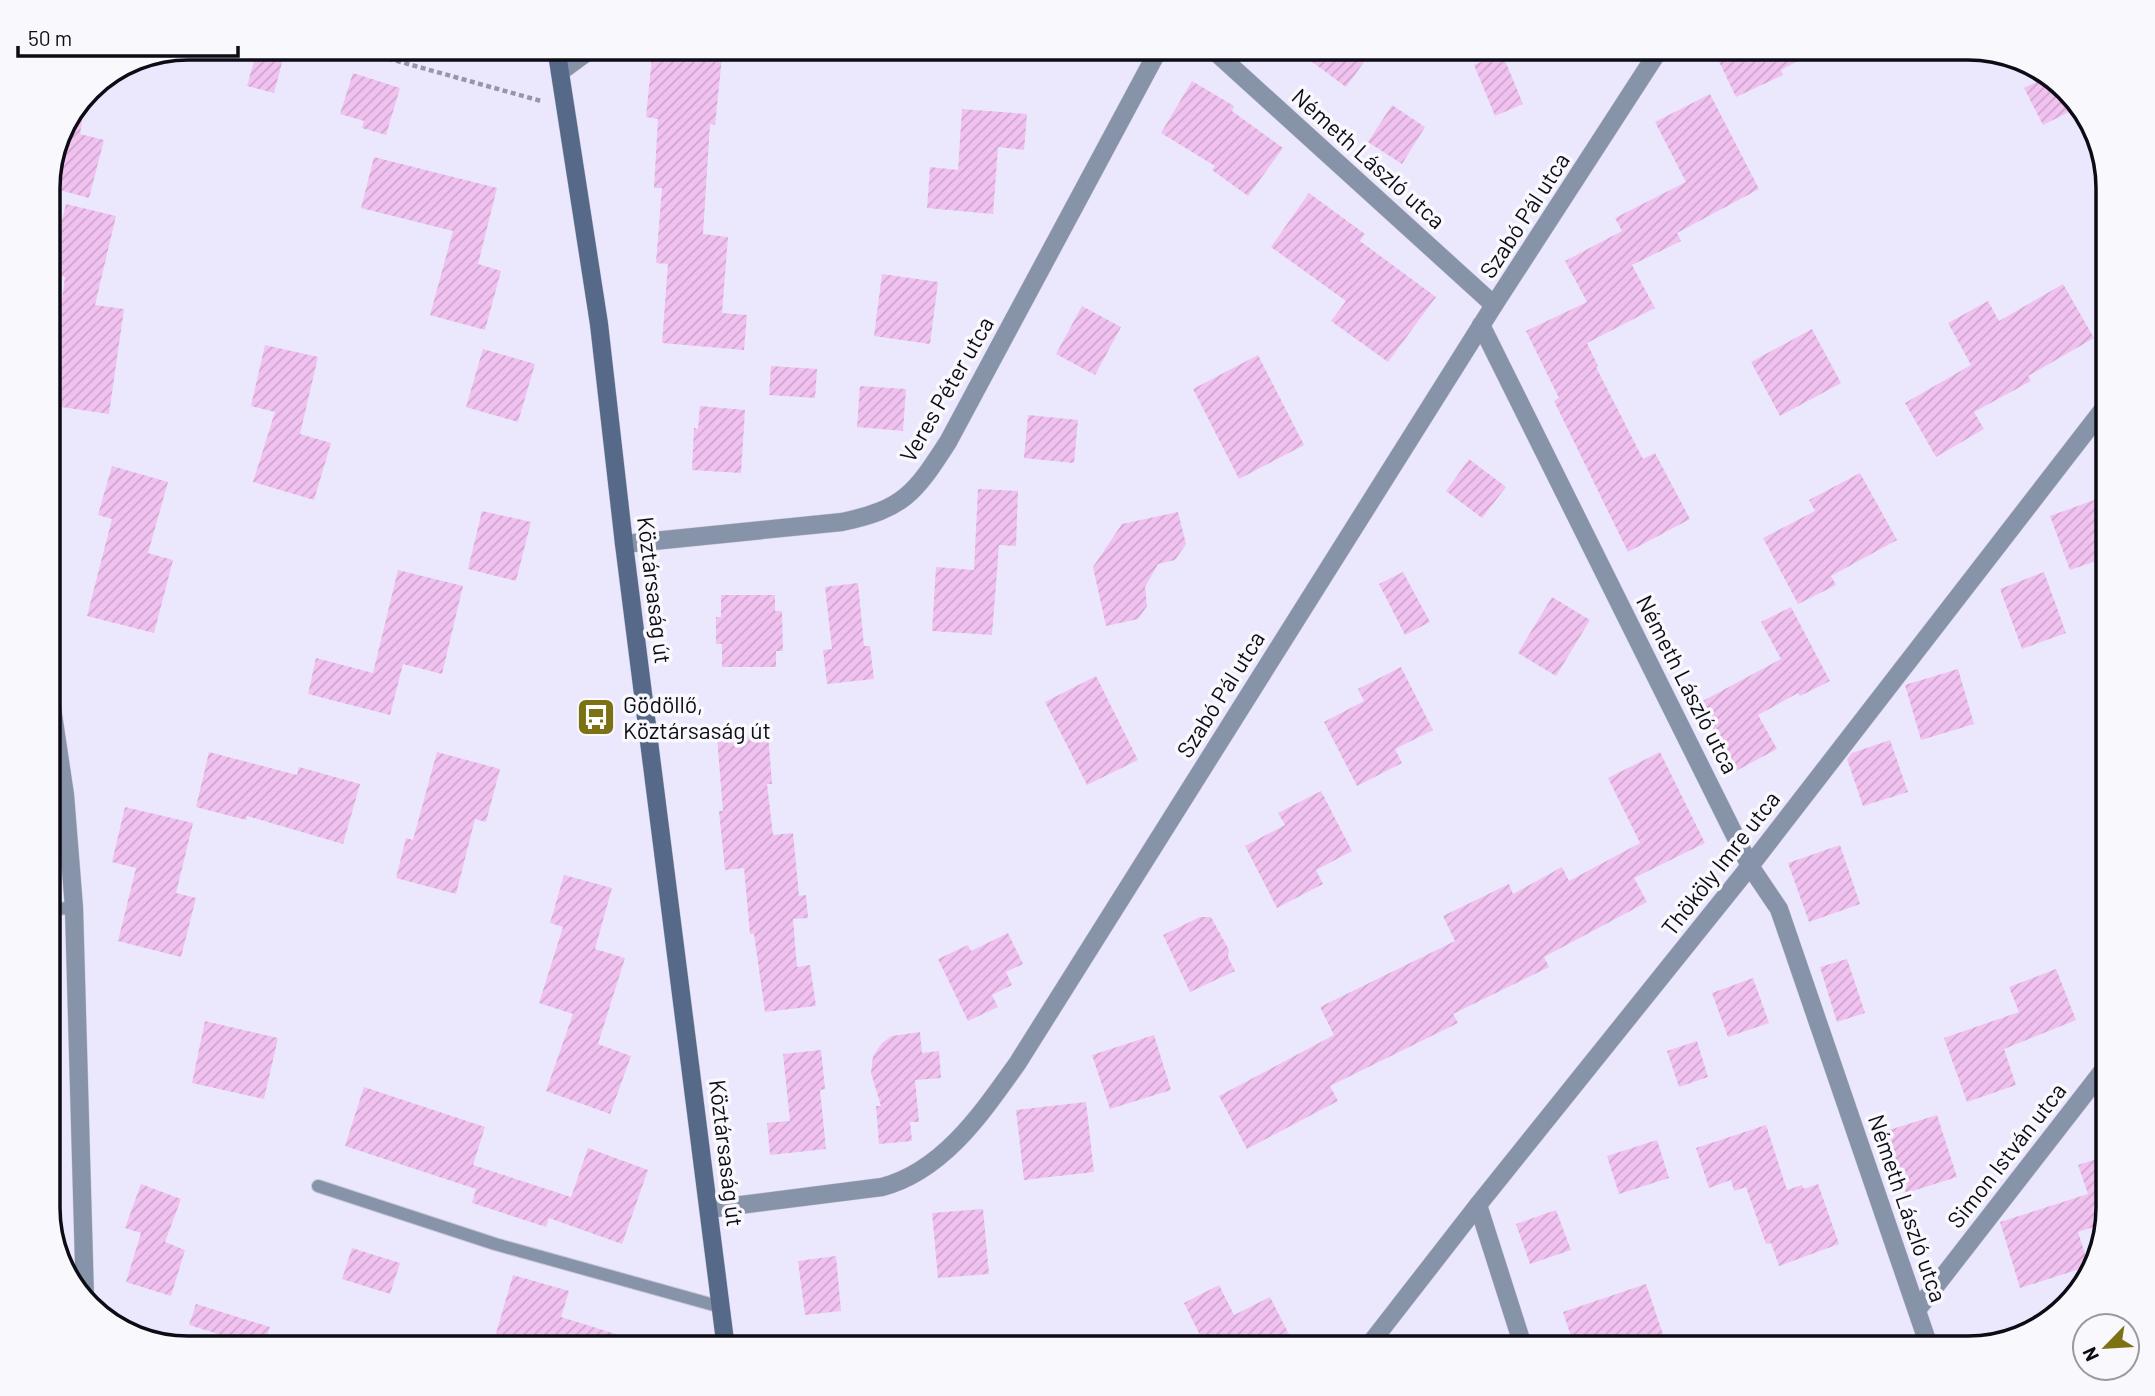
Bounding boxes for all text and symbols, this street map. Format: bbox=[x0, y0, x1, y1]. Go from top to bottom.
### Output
scale bar bbox=[18, 14, 238, 58]
text: 50 m bbox=[28, 25, 72, 50]
street label: Németh László utca bbox=[1287, 82, 1451, 234]
street label: Szabó Pál utca bbox=[1473, 147, 1575, 283]
street label: Veres Péter utca bbox=[893, 311, 999, 467]
street label: Köztársaság út bbox=[632, 515, 678, 665]
street label: Németh László utca bbox=[1631, 590, 1745, 778]
street label: Szabó Pál utca bbox=[1170, 626, 1270, 762]
place label: Gödöllő, Köztársaság út bbox=[623, 690, 771, 744]
bus stop icon: Gödöllő, Köztársaság út bbox=[575, 696, 617, 738]
street label: Thököly Imre utca bbox=[1655, 785, 1785, 941]
street label: Simon István utca bbox=[1941, 1077, 2071, 1233]
street label: Köztársaság út bbox=[704, 1078, 750, 1228]
street label: Németh László utca bbox=[1863, 1111, 1953, 1305]
north arrow bbox=[2071, 1312, 2141, 1382]
text: N bbox=[2077, 1344, 2103, 1365]

